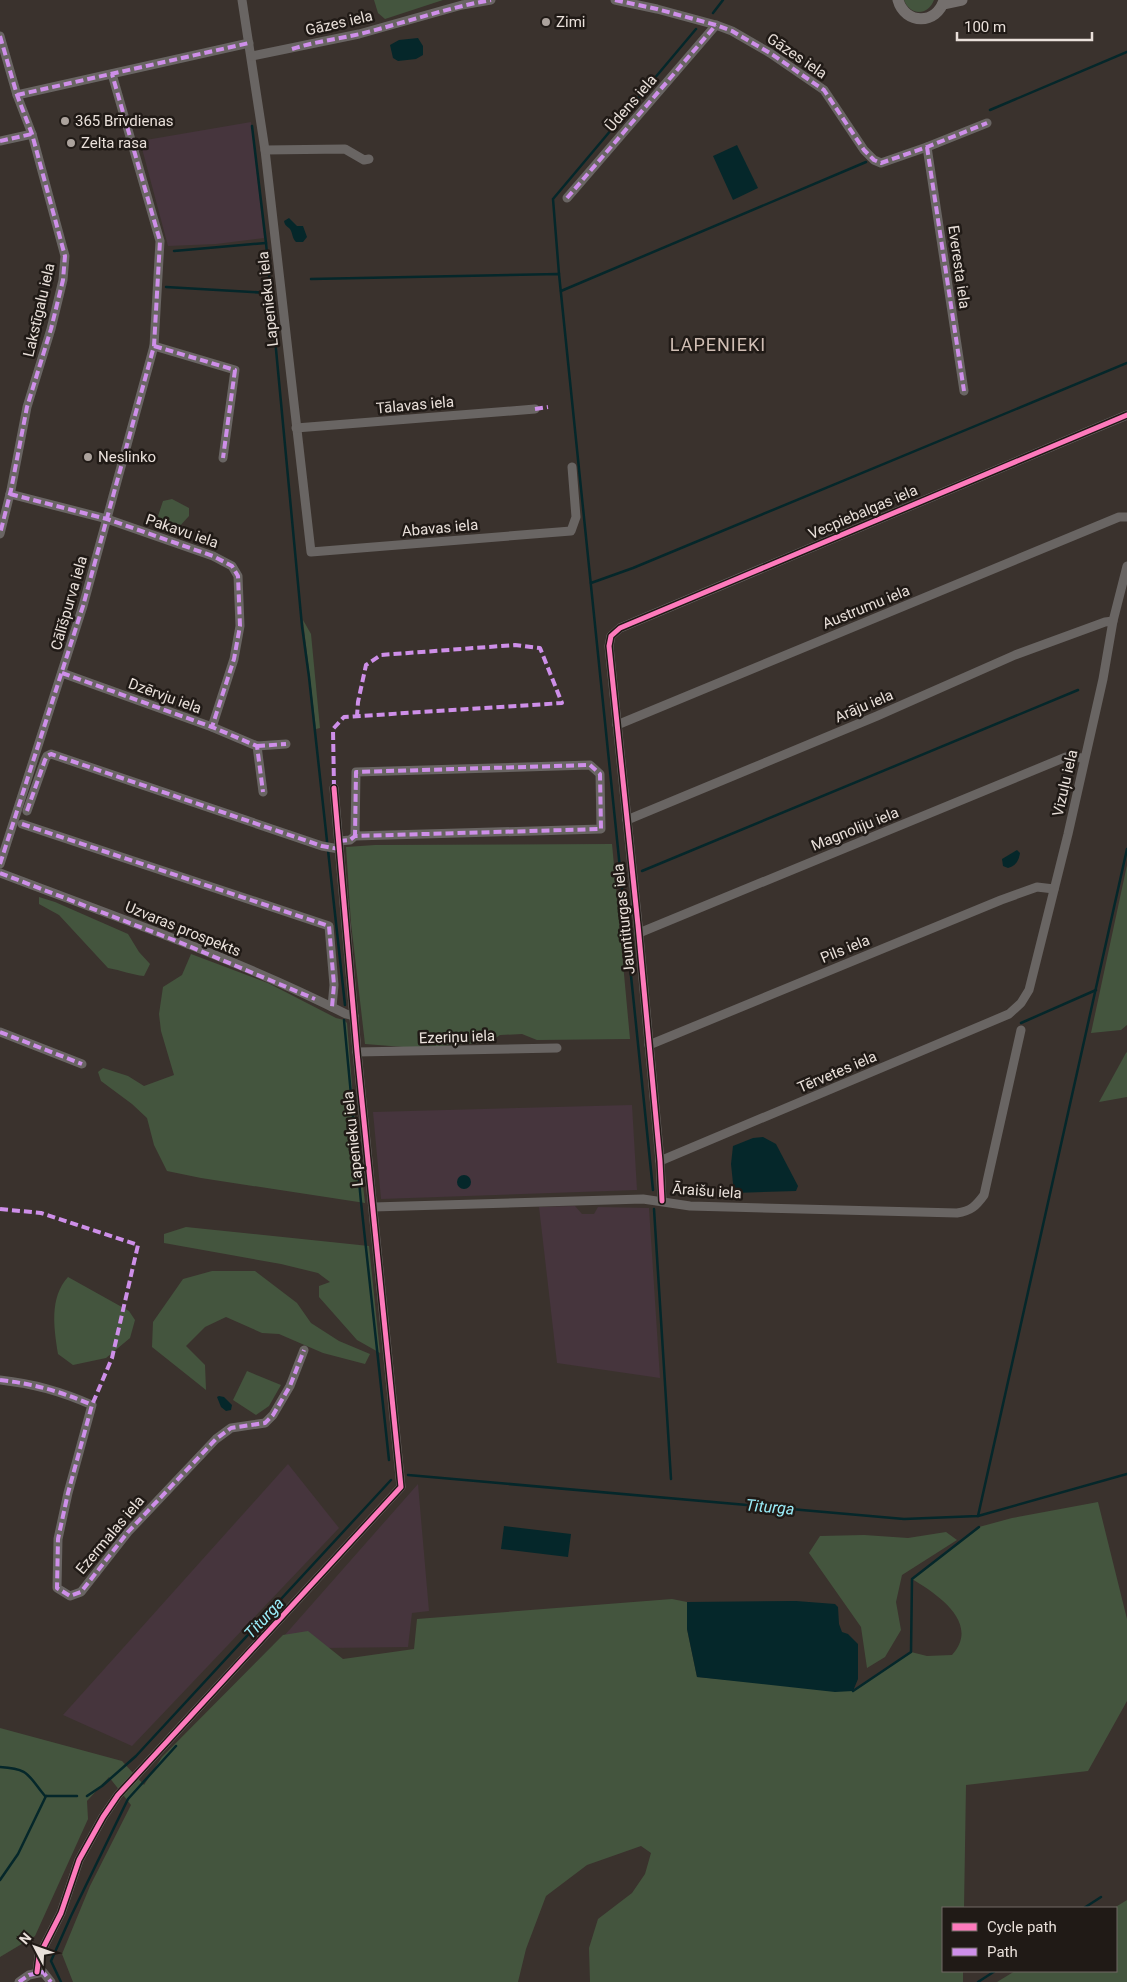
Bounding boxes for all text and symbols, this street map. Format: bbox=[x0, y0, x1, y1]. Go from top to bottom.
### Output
street label: Gāzes iela bbox=[304, 7, 374, 39]
scale bar bbox=[957, 10, 1092, 42]
place label: Zimi bbox=[556, 13, 585, 31]
marker: Zimi bbox=[540, 16, 552, 28]
text: 100 m bbox=[964, 18, 1006, 36]
street label: Gāzes iela bbox=[764, 29, 830, 83]
street label: Ūdens iela bbox=[601, 71, 661, 135]
place label: 365 Brīvdienas bbox=[75, 112, 174, 130]
marker: 365 Brīvdienas bbox=[59, 115, 71, 127]
place label: Zelta rasa bbox=[81, 134, 147, 152]
marker: Zelta rasa bbox=[65, 137, 77, 149]
street label: Everesta iela bbox=[944, 224, 974, 310]
street label: Lapenieku iela bbox=[254, 251, 282, 347]
street label: Lakstīgalu iela bbox=[19, 261, 59, 359]
district label: LAPENIEKI bbox=[670, 334, 766, 355]
street label: Tālavas iela bbox=[375, 393, 455, 417]
place label: Neslinko bbox=[98, 448, 156, 466]
marker: Neslinko bbox=[82, 451, 94, 463]
street label: Vecpiebalgas iela bbox=[806, 481, 920, 543]
street label: Pakavu iela bbox=[143, 510, 221, 552]
street label: Abavas iela bbox=[401, 516, 479, 540]
street label: Cālīšpurva iela bbox=[47, 554, 91, 652]
street label: Austrumu iela bbox=[820, 581, 912, 633]
street label: Dzērvju iela bbox=[126, 674, 204, 718]
street label: Arāju iela bbox=[832, 686, 896, 726]
street label: Vizuļu iela bbox=[1049, 748, 1081, 818]
street label: Magnoliju iela bbox=[809, 803, 901, 855]
street label: Jauntiturgas iela bbox=[609, 863, 639, 975]
street label: Uzvaras prospekts bbox=[123, 898, 243, 960]
street label: Pils iela bbox=[818, 931, 872, 967]
street label: Ezeriņu iela bbox=[419, 1027, 495, 1047]
street label: Tērvetes iela bbox=[795, 1047, 879, 1097]
street label: Lapenieku iela bbox=[339, 1091, 367, 1187]
street label: Āraišu iela bbox=[672, 1180, 742, 1202]
street label: Ezermalas iela bbox=[72, 1492, 148, 1578]
water label: Titurga bbox=[745, 1495, 795, 1519]
water label: Titurga bbox=[240, 1594, 288, 1642]
legend bbox=[942, 1907, 1117, 1972]
text: Cycle path bbox=[987, 1918, 1057, 1936]
north arrow bbox=[10, 1922, 60, 1972]
text: N bbox=[16, 1929, 34, 1947]
text: Path bbox=[987, 1943, 1018, 1961]

